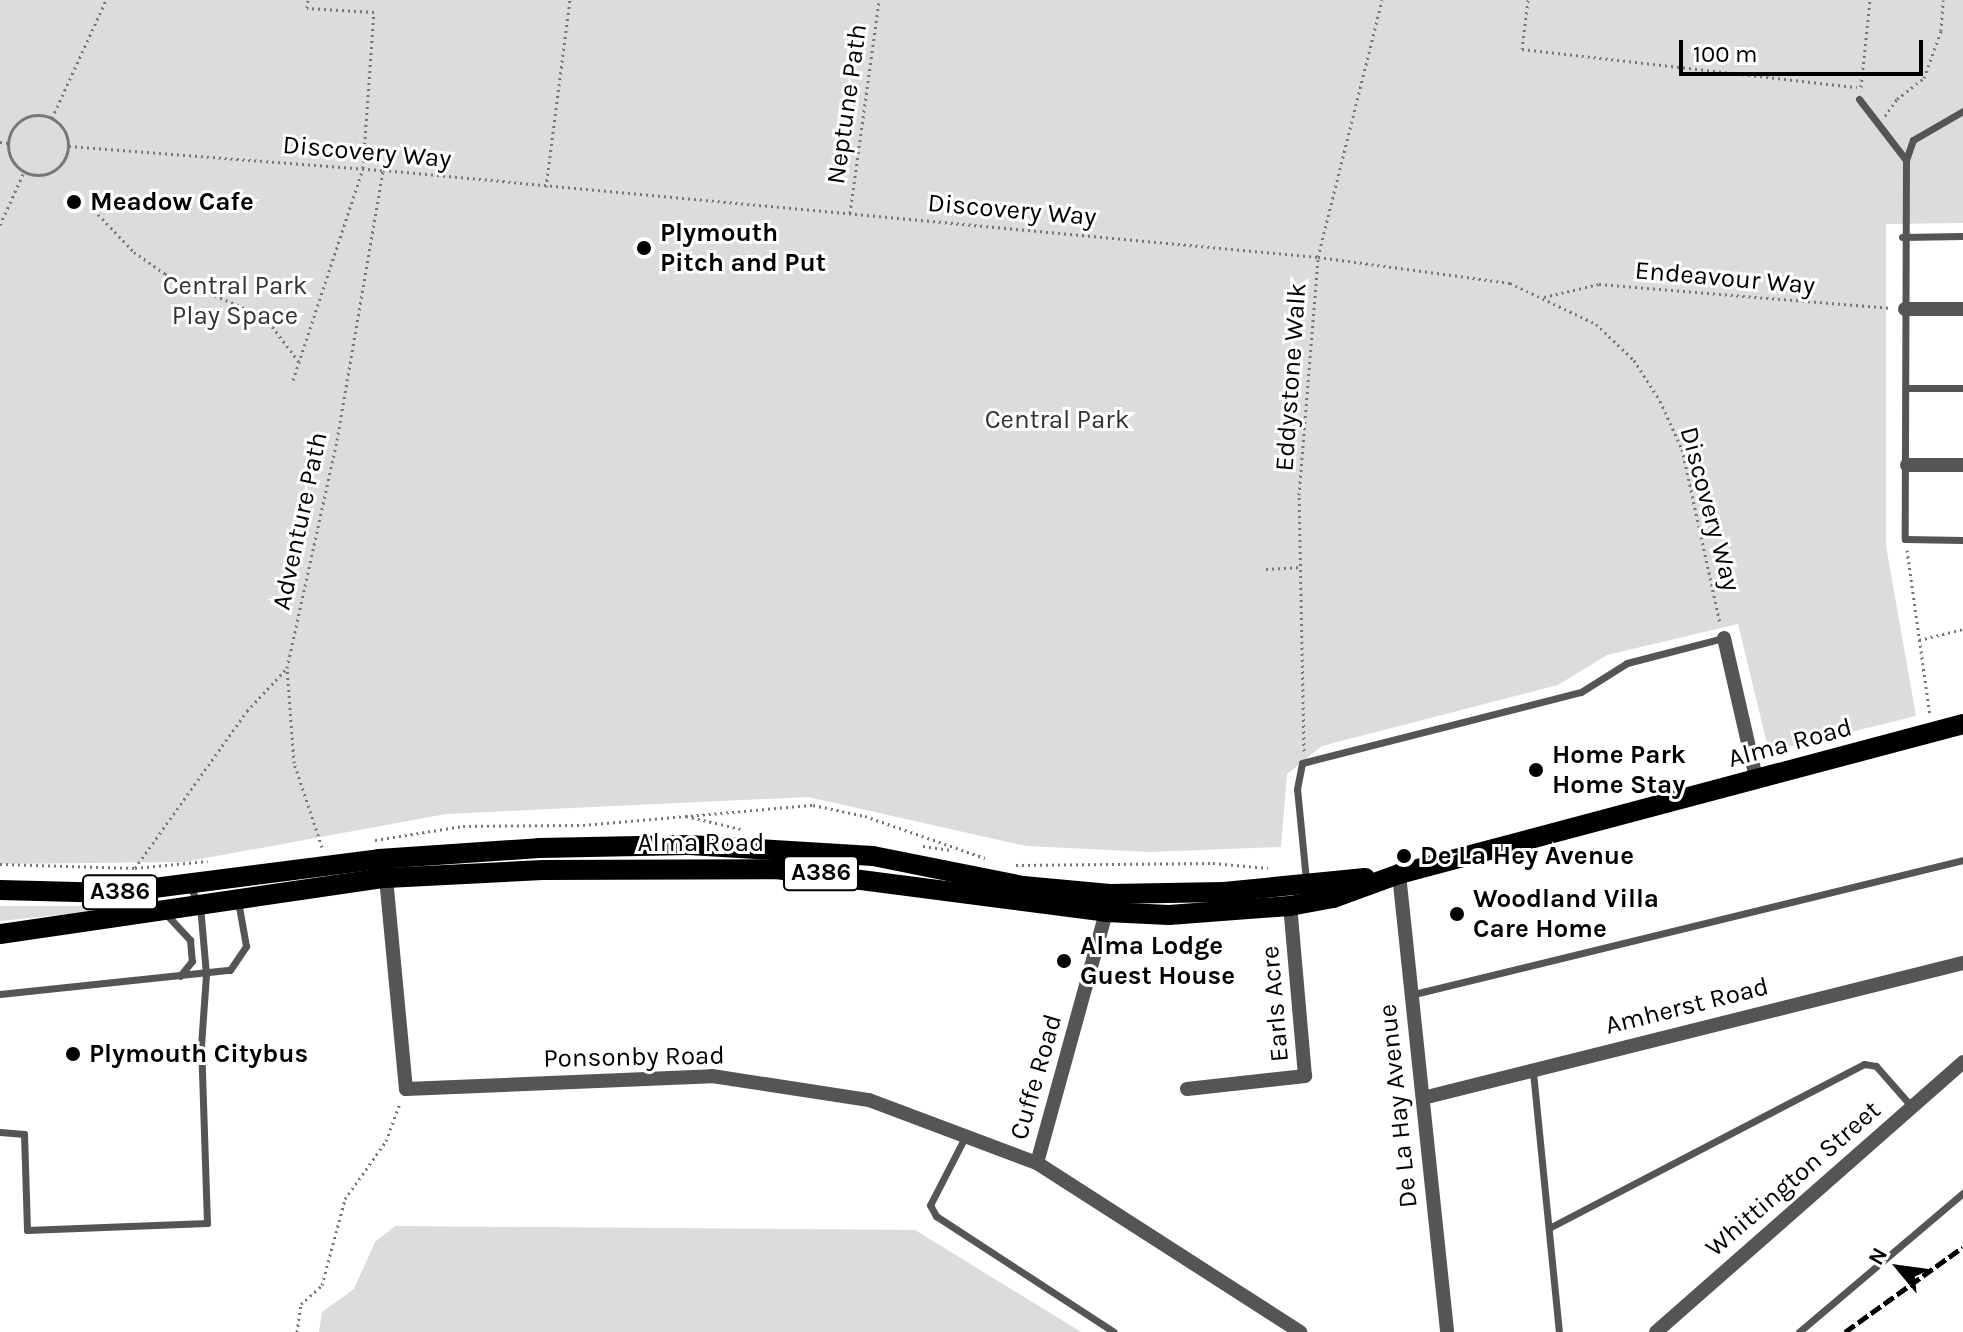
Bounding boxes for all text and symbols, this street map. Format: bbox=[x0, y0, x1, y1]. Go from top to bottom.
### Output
street label: Neptune Path bbox=[820, 22, 874, 186]
scale bar bbox=[1683, 24, 1927, 74]
text: 100 m bbox=[1693, 40, 1758, 68]
street label: Discovery Way bbox=[281, 129, 453, 175]
place label: Meadow Cafe bbox=[90, 186, 254, 218]
street label: Discovery Way bbox=[926, 187, 1098, 233]
marker: Meadow Cafe bbox=[65, 193, 83, 211]
place label: Plymouth Pitch and Put bbox=[660, 217, 826, 278]
marker: Plymouth Pitch and Put bbox=[635, 239, 653, 257]
street label: Endeavour Way bbox=[1634, 255, 1816, 301]
park label: Central Park Play Space bbox=[163, 270, 307, 332]
street label: Eddystone Walk bbox=[1269, 282, 1313, 472]
park label: Central Park bbox=[985, 404, 1129, 436]
street label: Discovery Way bbox=[1673, 423, 1747, 595]
street label: Adventure Path bbox=[266, 429, 334, 613]
street label: Alma Road bbox=[1725, 712, 1855, 774]
place label: Home Park Home Stay bbox=[1552, 739, 1686, 800]
marker: Home Park Home Stay bbox=[1527, 761, 1545, 779]
street label: Alma Road bbox=[638, 827, 764, 859]
place label: De La Hey Avenue bbox=[1420, 840, 1634, 872]
marker: De La Hey Avenue bbox=[1395, 847, 1413, 865]
road number: A386 bbox=[781, 853, 861, 893]
road number: A386 bbox=[80, 872, 160, 912]
place label: Woodland Villa Care Home bbox=[1473, 883, 1659, 944]
marker: Woodland Villa Care Home bbox=[1448, 905, 1466, 923]
place label: Alma Lodge Guest House bbox=[1080, 930, 1235, 992]
street label: Earls Acre bbox=[1254, 945, 1296, 1063]
marker: Alma Lodge Guest House bbox=[1055, 952, 1073, 970]
street label: Amherst Road bbox=[1602, 971, 1772, 1041]
street label: De La Hay Avenue bbox=[1372, 1002, 1424, 1210]
street label: Cuffe Road bbox=[1003, 1011, 1069, 1143]
place label: Plymouth Citybus bbox=[89, 1038, 308, 1070]
street label: Ponsonby Road bbox=[543, 1040, 725, 1074]
marker: Plymouth Citybus bbox=[64, 1045, 82, 1063]
street label: Whittington Street bbox=[1699, 1095, 1887, 1263]
north arrow bbox=[1859, 1228, 1939, 1308]
text: N bbox=[1863, 1243, 1893, 1270]

